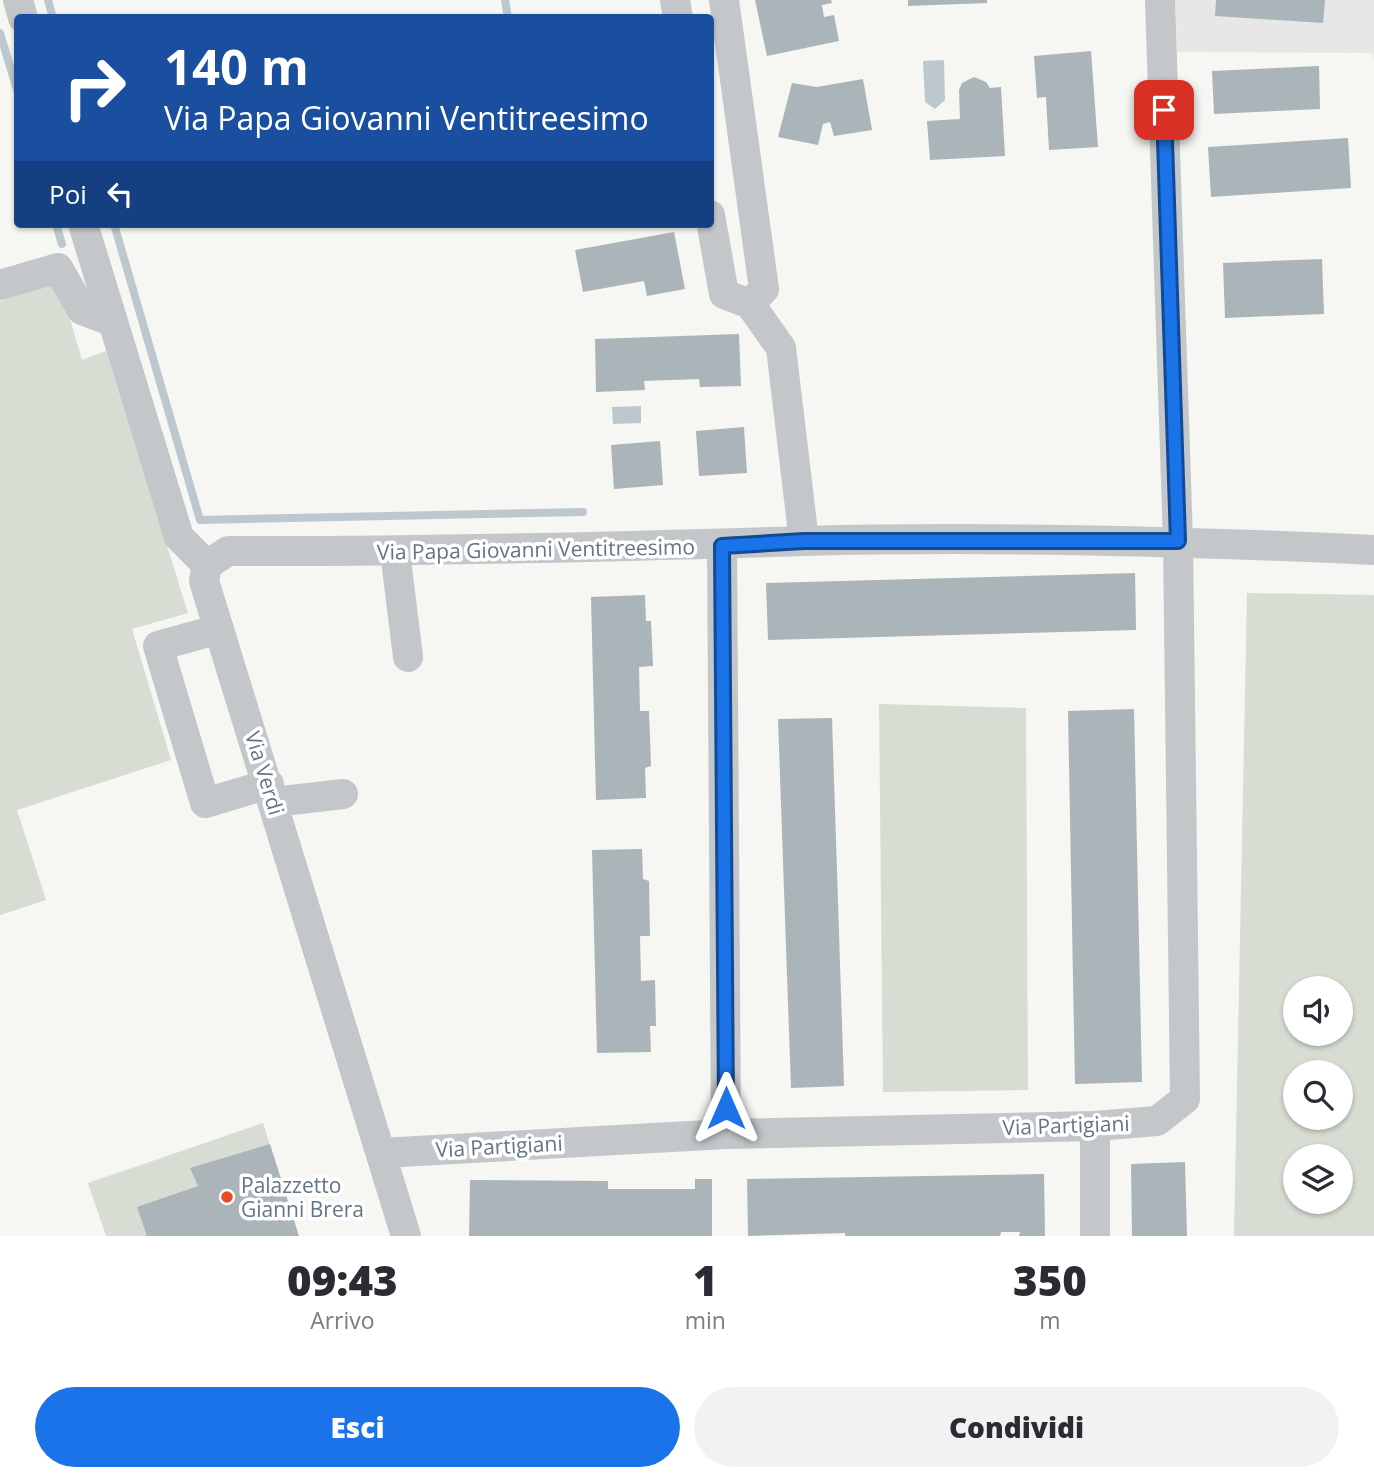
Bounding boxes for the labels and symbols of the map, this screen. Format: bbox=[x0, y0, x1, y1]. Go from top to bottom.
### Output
pin bbox=[1134, 80, 1194, 140]
street label: Via Papa Giovanni Ventitreesimo bbox=[377, 532, 695, 566]
street label: Via Verdi bbox=[239, 728, 291, 818]
position arrow bbox=[689, 1071, 763, 1145]
street label: Via Partigiani bbox=[1002, 1109, 1130, 1141]
street label: Via Partigiani bbox=[435, 1129, 563, 1163]
place label: Palazzetto Gianni Brera bbox=[241, 1171, 364, 1223]
marker: Palazzetto Gianni Brera bbox=[219, 1189, 235, 1205]

